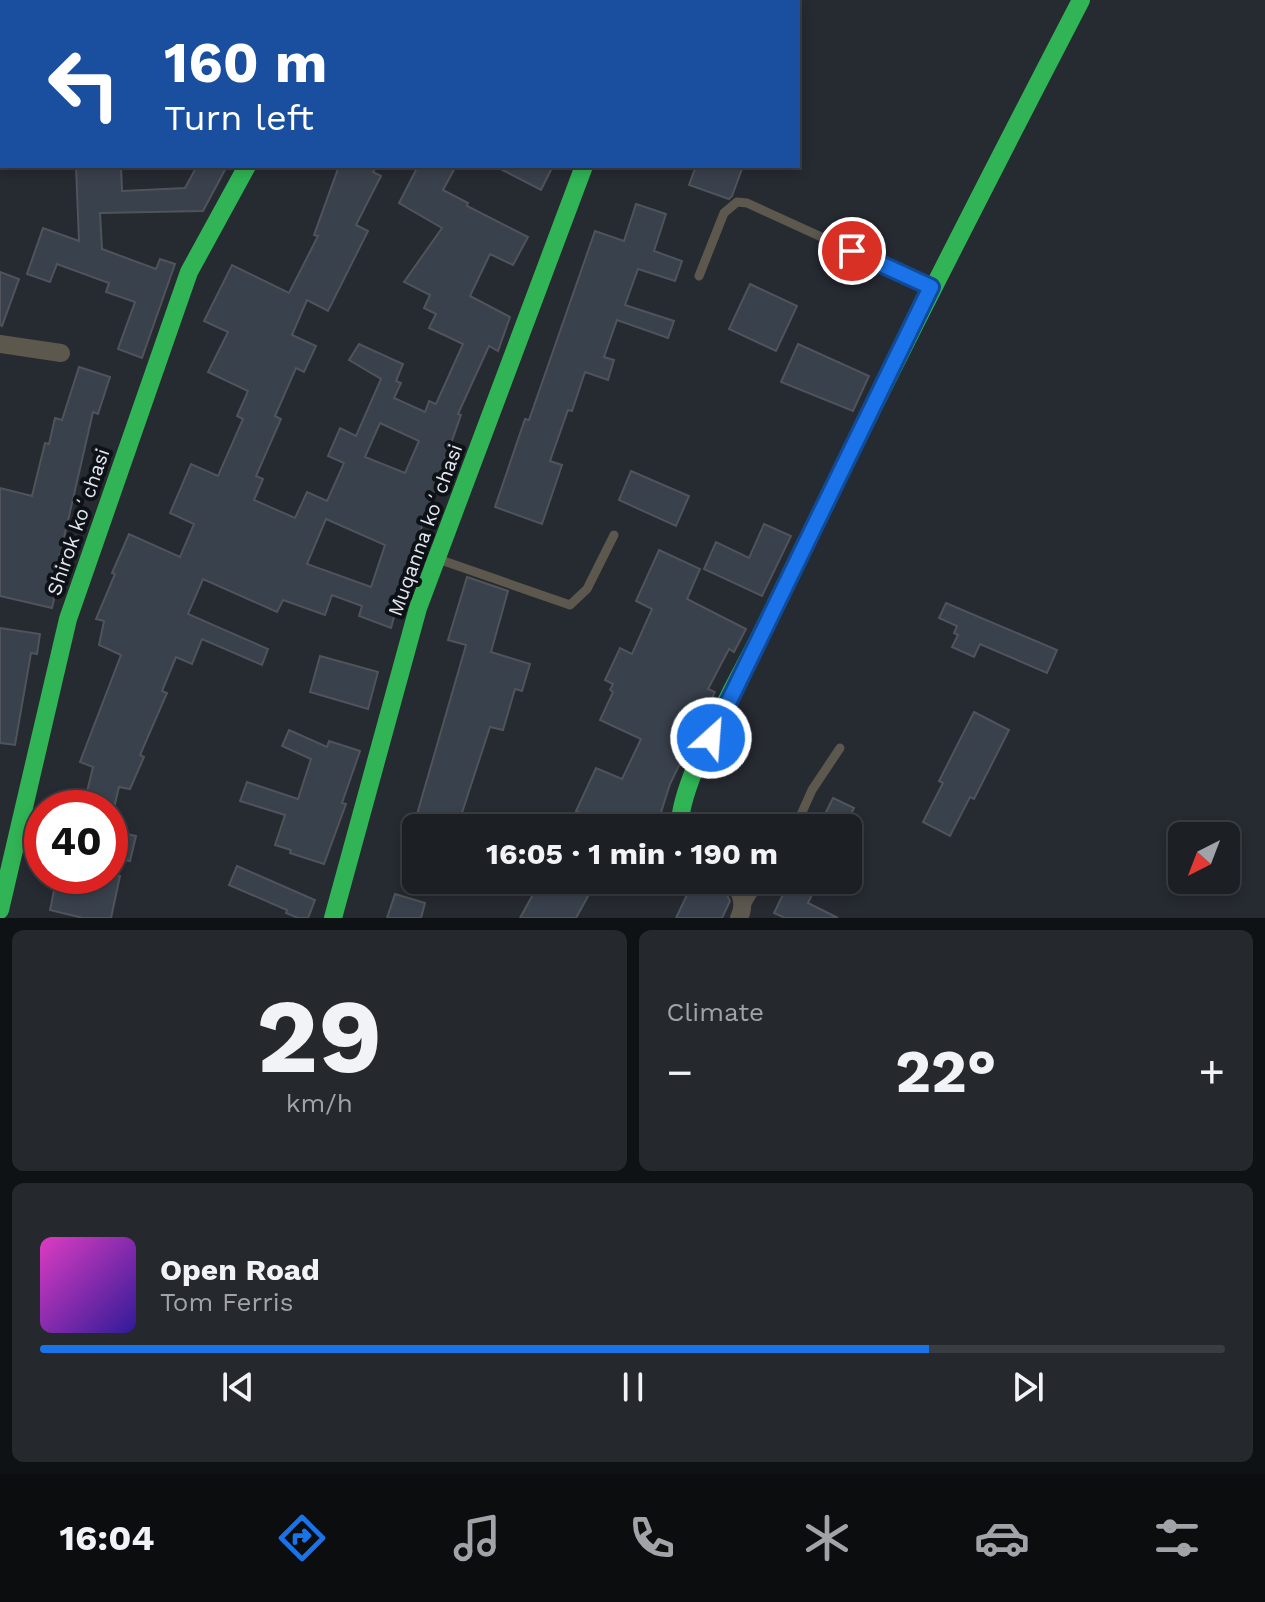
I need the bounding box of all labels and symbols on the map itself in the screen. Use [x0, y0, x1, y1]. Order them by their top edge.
pin [818, 217, 886, 285]
street label: Muqanna koʻchasi [383, 441, 467, 619]
street label: Shirok koʻchasi [42, 445, 114, 599]
position arrow [669, 696, 753, 780]
speed limit sign: 40 [24, 790, 128, 894]
north arrow [1168, 822, 1240, 894]

